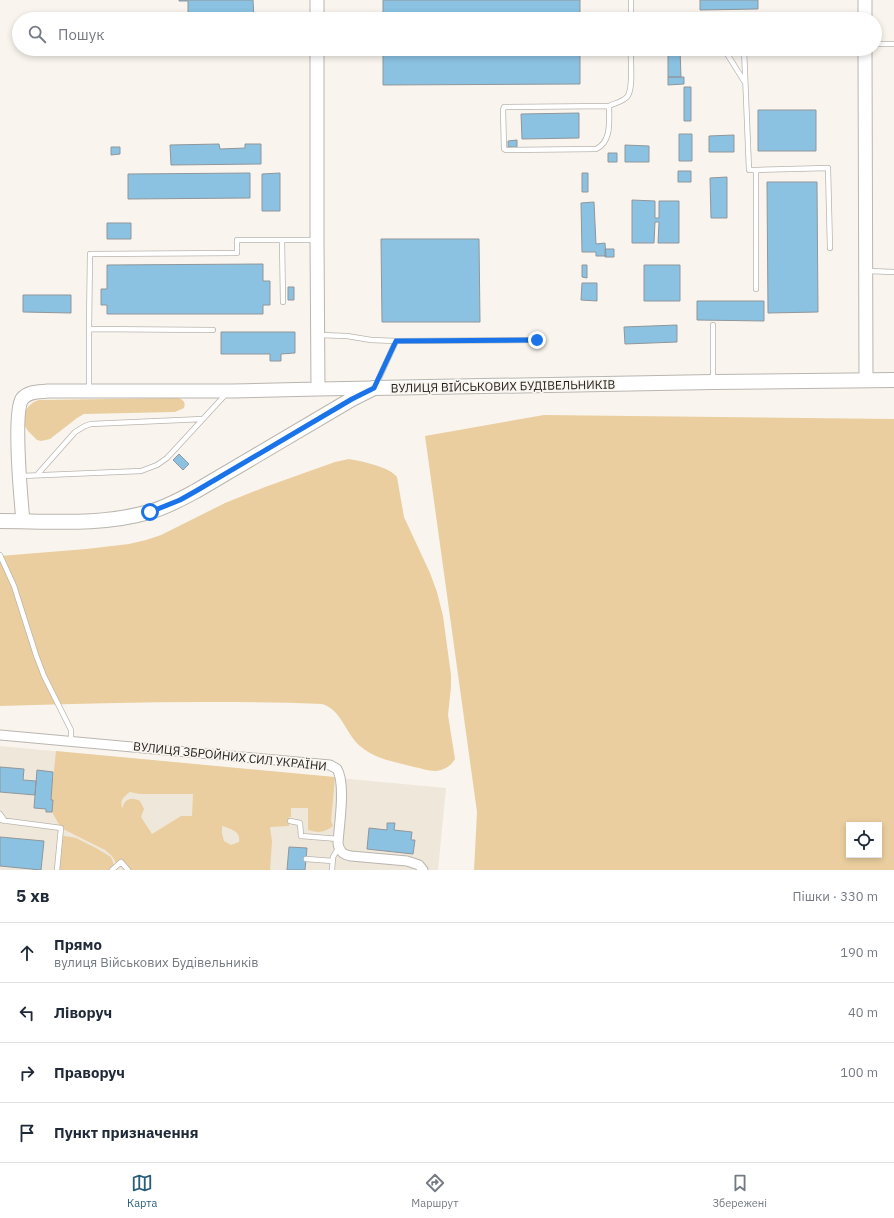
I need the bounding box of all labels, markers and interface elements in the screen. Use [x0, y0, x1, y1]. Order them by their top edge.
search box [12, 12, 882, 56]
icon: search [26, 23, 48, 45]
text: Пошук [58, 25, 105, 44]
route end [528, 331, 546, 349]
street label: ВУЛИЦЯ ВІЙСЬКОВИХ БУДІВЕЛЬНИКІВ [391, 377, 616, 395]
route start [141, 503, 159, 521]
street label: ВУЛИЦЯ ЗБРОЙНИХ СИЛ УКРАЇНИ [132, 738, 328, 774]
map controls [846, 822, 882, 858]
button: locate [846, 822, 882, 858]
text: 5 хв [16, 885, 50, 907]
text: Пішки · 330 m [792, 888, 878, 905]
text: Прямо [54, 935, 102, 954]
icon: ahead [16, 942, 38, 964]
text: 190 m [840, 944, 878, 961]
text: вулиця Військових Будівельників [54, 954, 259, 971]
icon: left [16, 1002, 38, 1024]
text: Ліворуч [54, 1003, 112, 1022]
text: 40 m [848, 1004, 878, 1021]
icon: right [16, 1062, 38, 1084]
text: Праворуч [54, 1063, 125, 1082]
text: 100 m [840, 1064, 878, 1081]
icon: arrive [16, 1122, 38, 1144]
text: Пункт призначення [54, 1123, 199, 1142]
tab: Карта [127, 1172, 157, 1210]
tab: Маршрут [411, 1172, 458, 1210]
tab: Збережені [712, 1172, 767, 1210]

